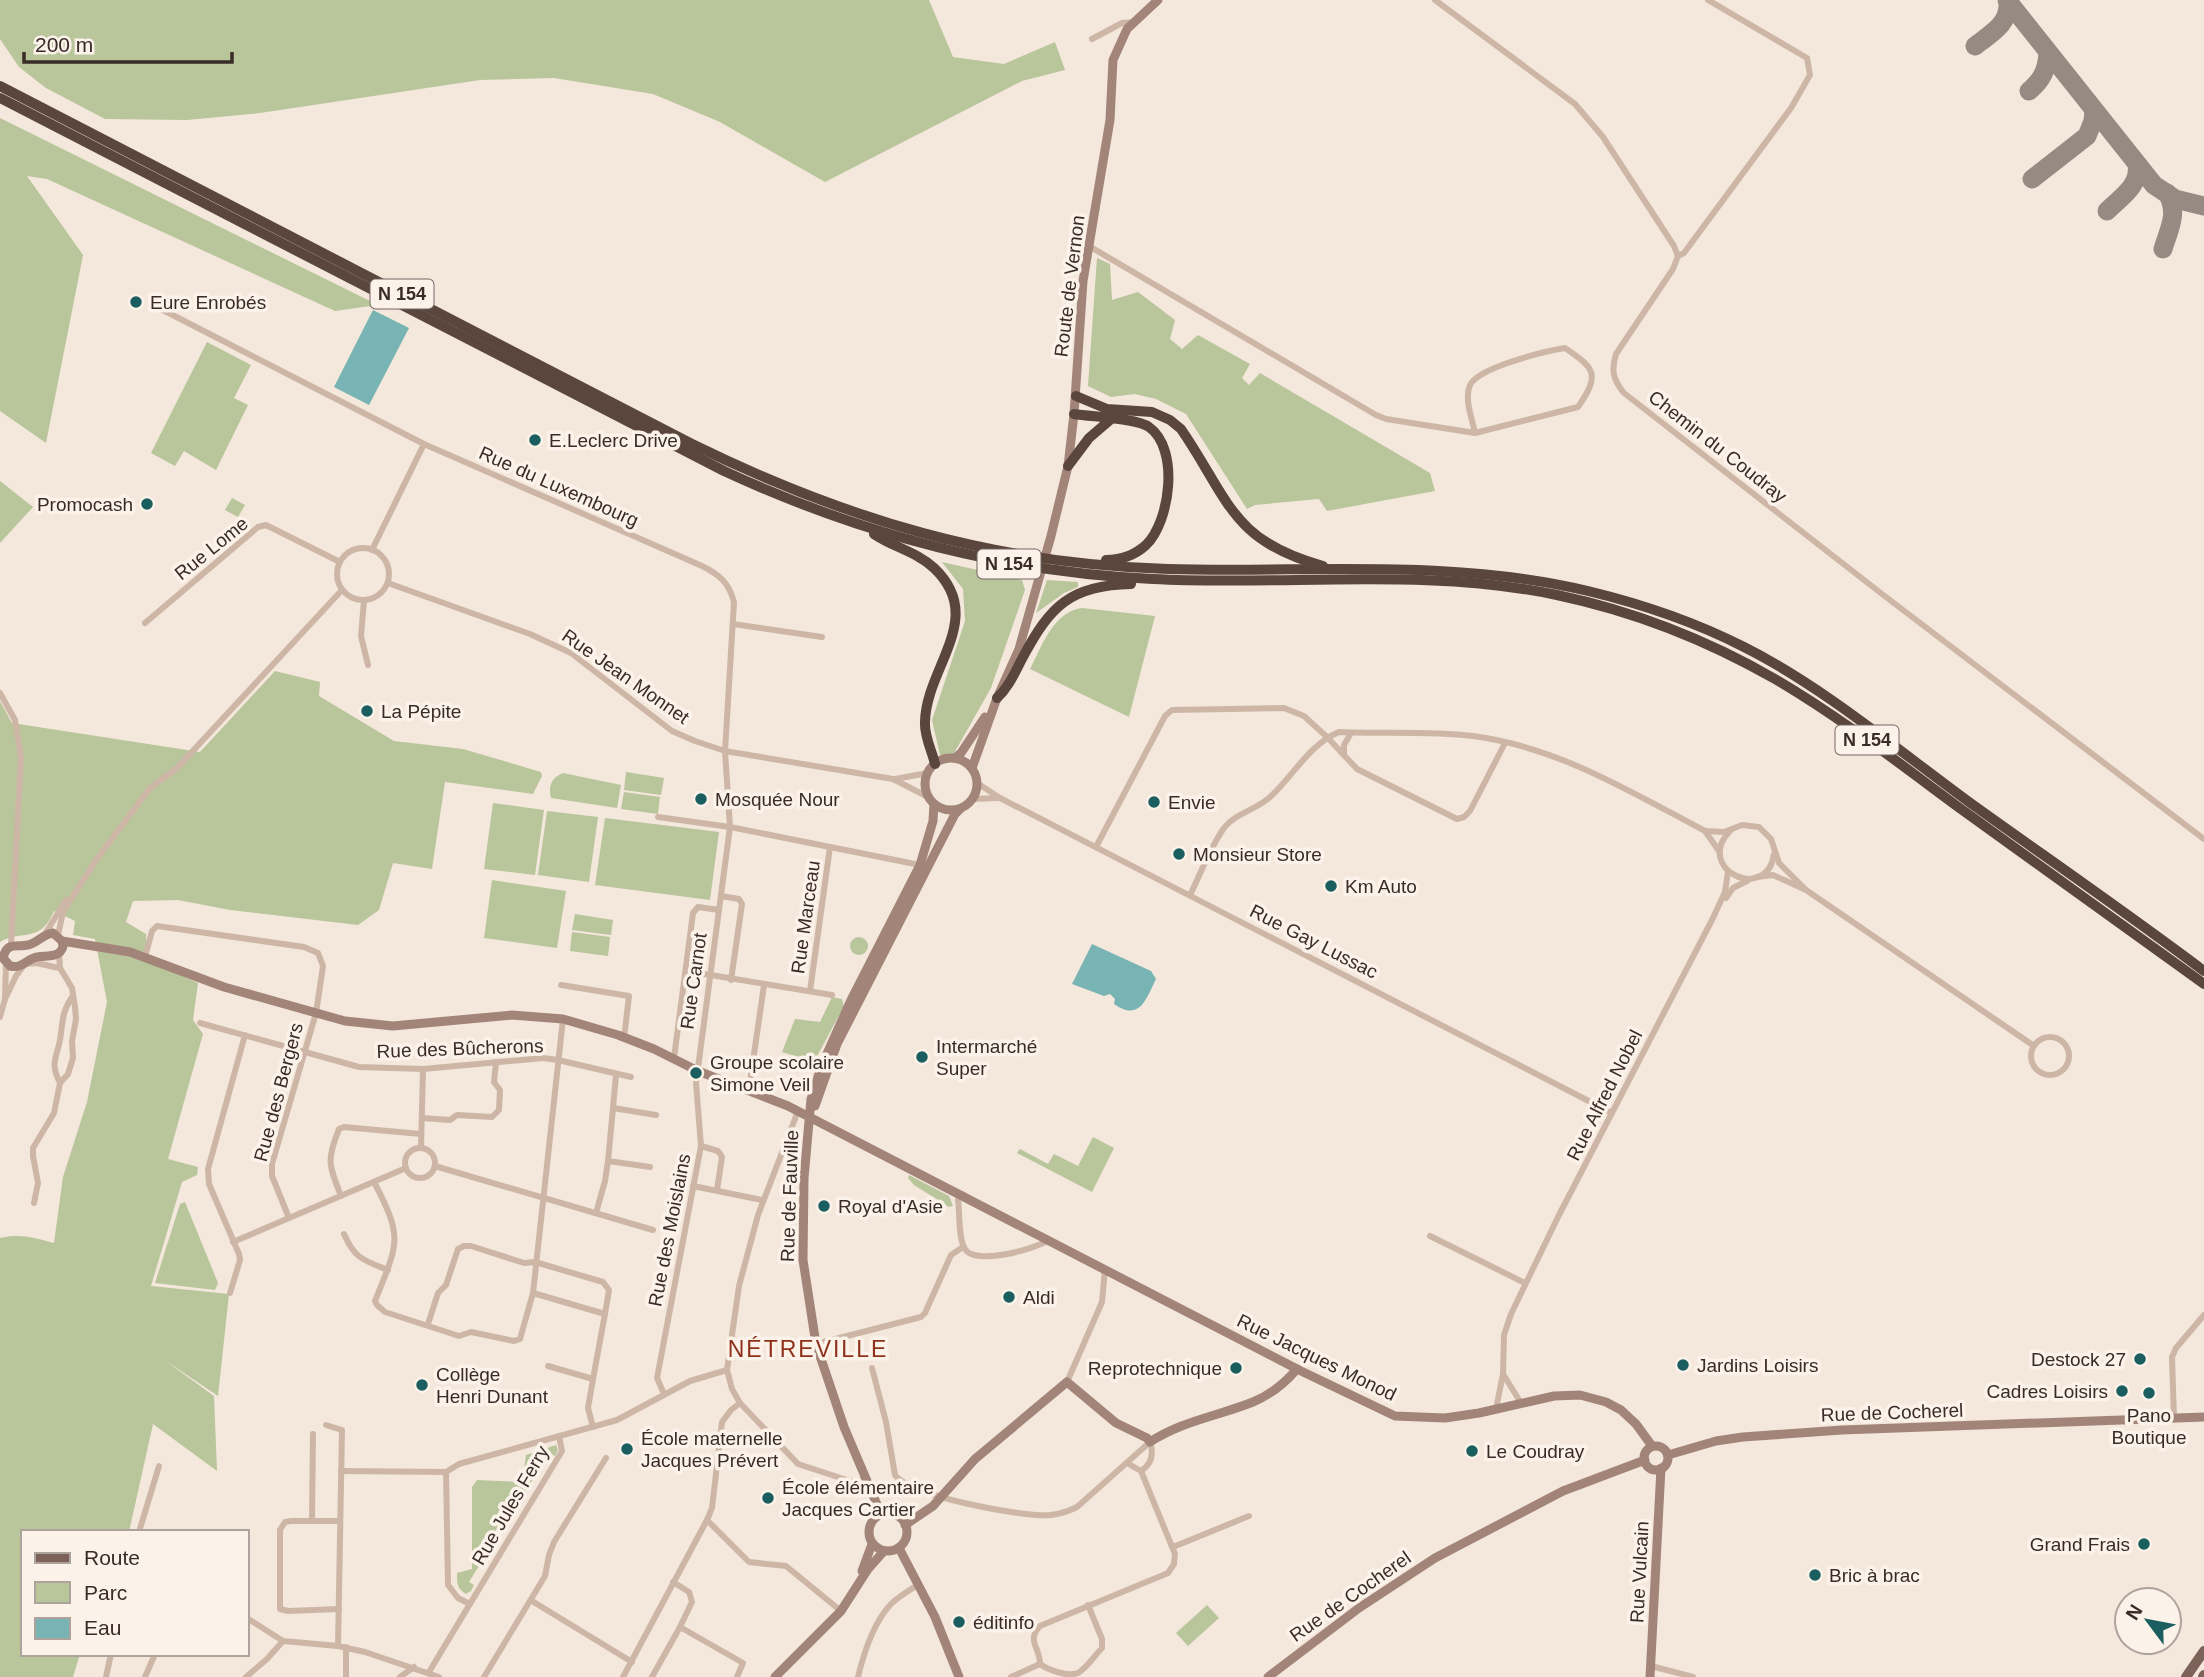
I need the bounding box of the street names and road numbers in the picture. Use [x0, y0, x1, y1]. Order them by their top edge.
street label: Route de Vernon [1050, 214, 1089, 358]
road number: N 154 [370, 280, 434, 308]
street label: Chemin du Coudray [1645, 386, 1791, 507]
street label: Rue du Luxembourg [476, 442, 642, 531]
street label: Rue Lome [171, 513, 252, 584]
road number: N 154 [978, 550, 1040, 578]
street label: Rue Jean Monnet [558, 625, 694, 728]
road number: N 154 [1836, 726, 1898, 754]
street label: Rue Marceau [787, 859, 824, 975]
street label: Rue Gay Lussac [1246, 900, 1381, 983]
street label: Rue Carnot [676, 931, 711, 1031]
street label: Rue des Bergers [250, 1021, 307, 1164]
street label: Rue Alfred Nobel [1562, 1026, 1646, 1164]
street label: Rue des Bûcherons [376, 1035, 544, 1062]
street label: Rue de Fauville [777, 1130, 802, 1262]
street label: Rue des Moislains [644, 1152, 695, 1308]
street label: Rue Jacques Monod [1234, 1310, 1400, 1405]
street label: Rue de Cocherel [1820, 1400, 1964, 1425]
street label: Rue Jules Ferry [468, 1442, 553, 1569]
street label: Rue Vulcain [1626, 1521, 1653, 1623]
street label: Rue de Cocherel [1286, 1547, 1415, 1646]

